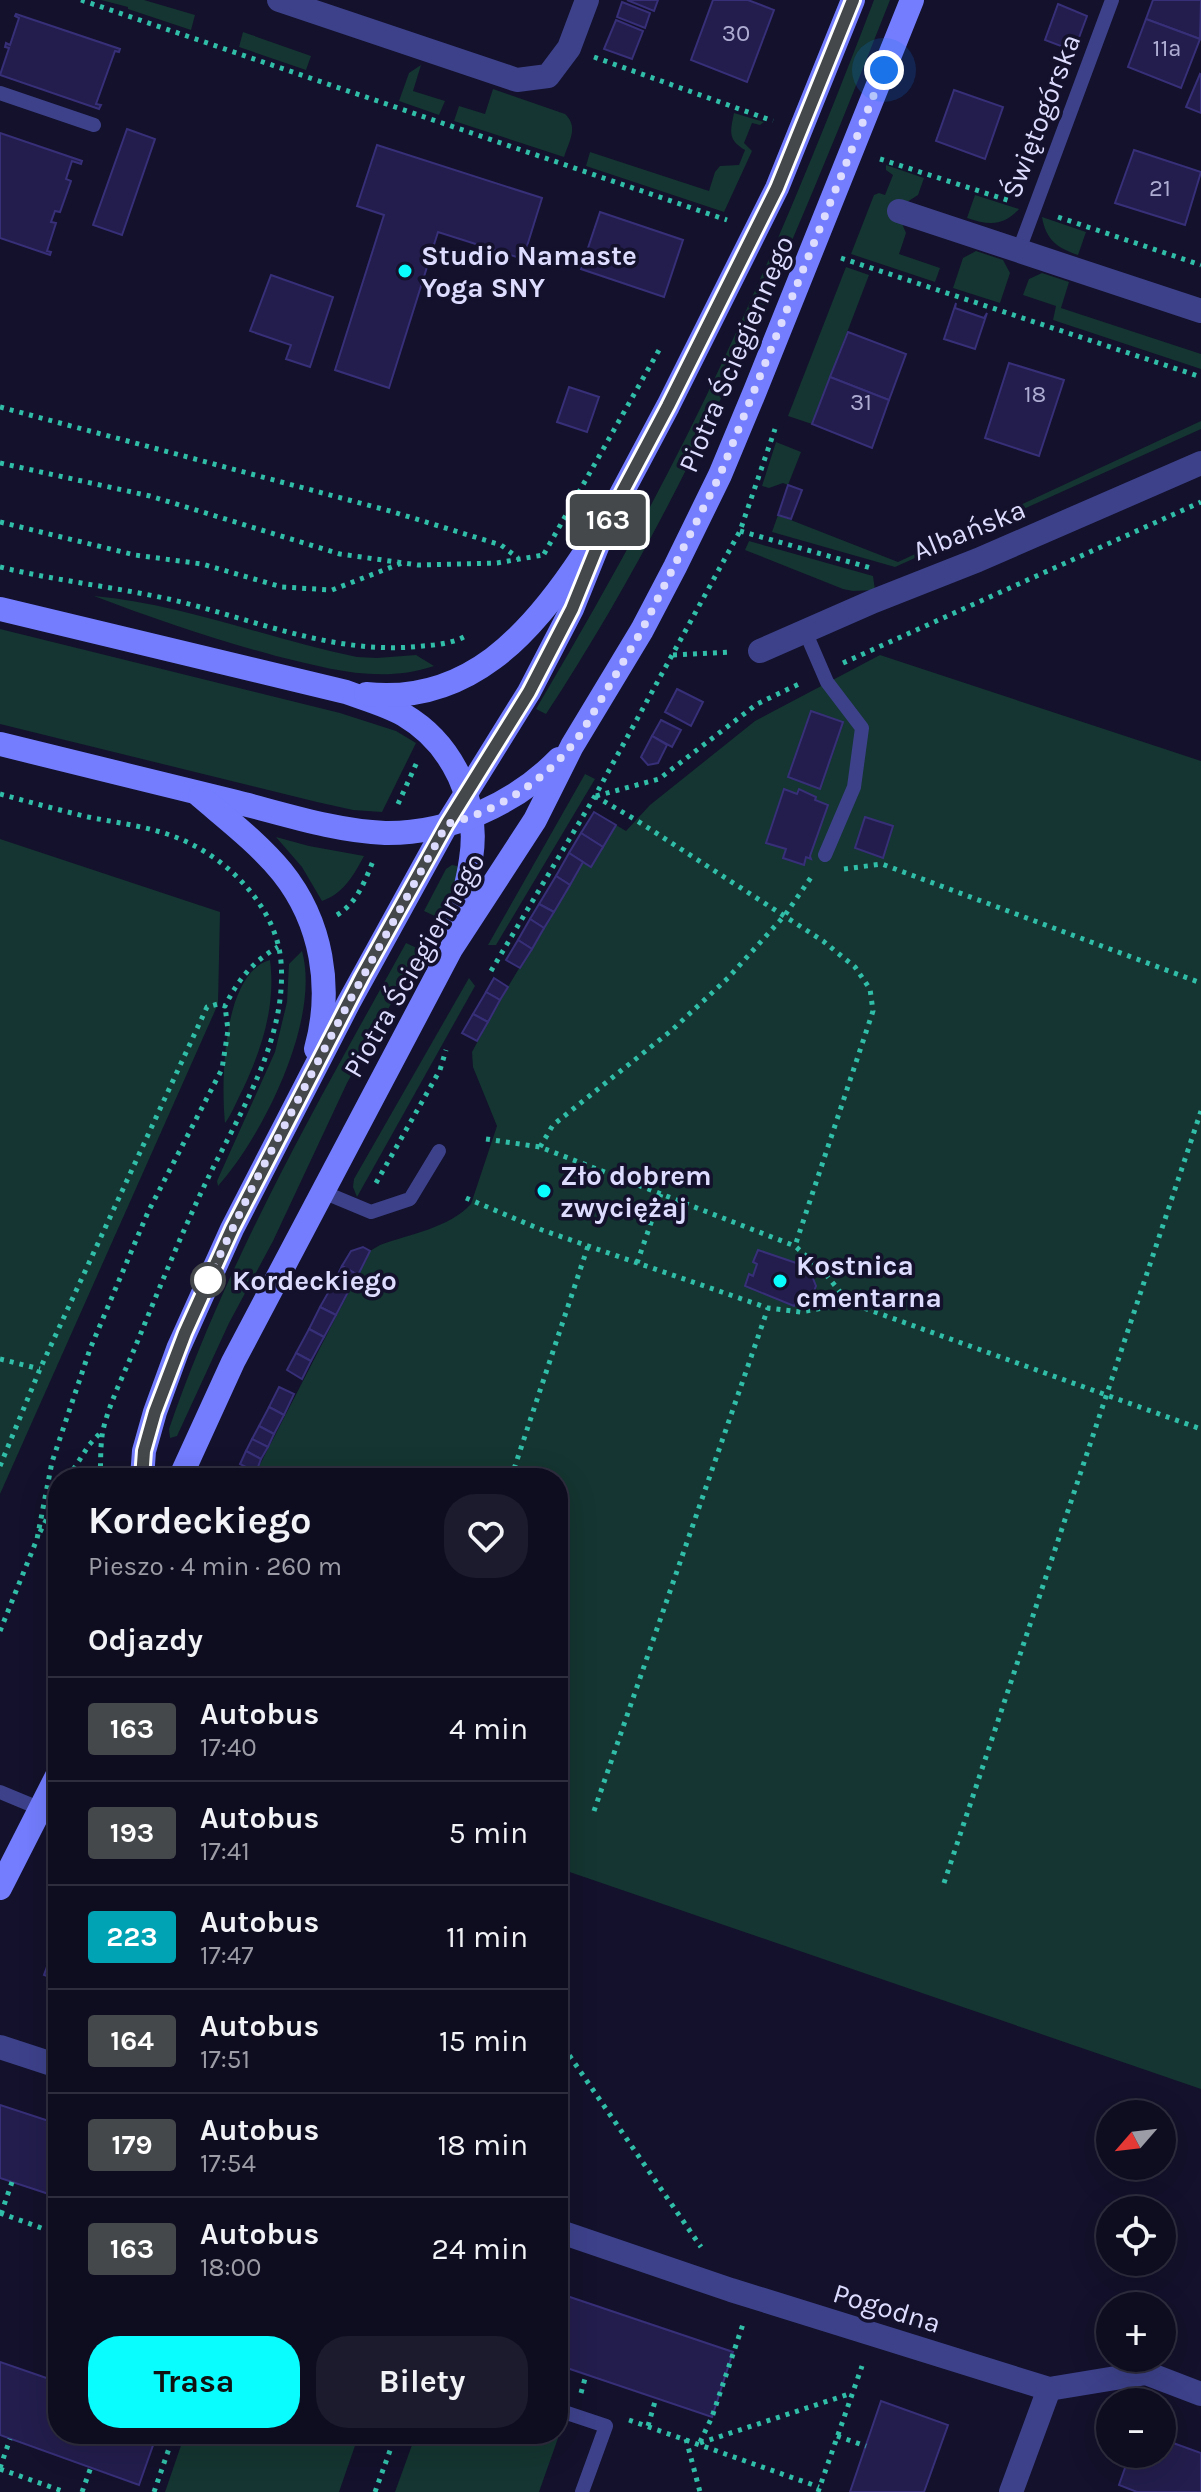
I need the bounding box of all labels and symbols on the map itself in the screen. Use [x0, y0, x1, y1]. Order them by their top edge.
house number: 30 [722, 19, 750, 47]
street label: Świętogórska [995, 29, 1087, 203]
house number: 11a [1152, 34, 1182, 62]
your location [864, 50, 904, 90]
house number: 21 [1149, 174, 1171, 202]
street label: Piotra Ściegiennego [671, 231, 801, 477]
place label: Studio Namaste Yoga SNY [421, 239, 637, 304]
marker: Studio Namaste Yoga SNY [396, 262, 414, 280]
house number: 18 [1024, 380, 1046, 408]
house number: 31 [850, 388, 872, 416]
street label: Albańska [908, 492, 1030, 568]
line badge: 163 [562, 494, 654, 546]
street label: Piotra Ściegiennego [336, 847, 492, 1083]
place label: Zło dobrem zwyciężaj [560, 1159, 712, 1224]
marker: Zło dobrem zwyciężaj [535, 1182, 553, 1200]
place label: Kostnica cmentarna [796, 1249, 942, 1314]
marker: Kordeckiego [191, 1263, 225, 1297]
place label: Kordeckiego [232, 1264, 397, 1297]
marker: Kostnica cmentarna [771, 1272, 789, 1290]
north arrow [1096, 2100, 1176, 2180]
street label: Pogodna [829, 2276, 945, 2340]

